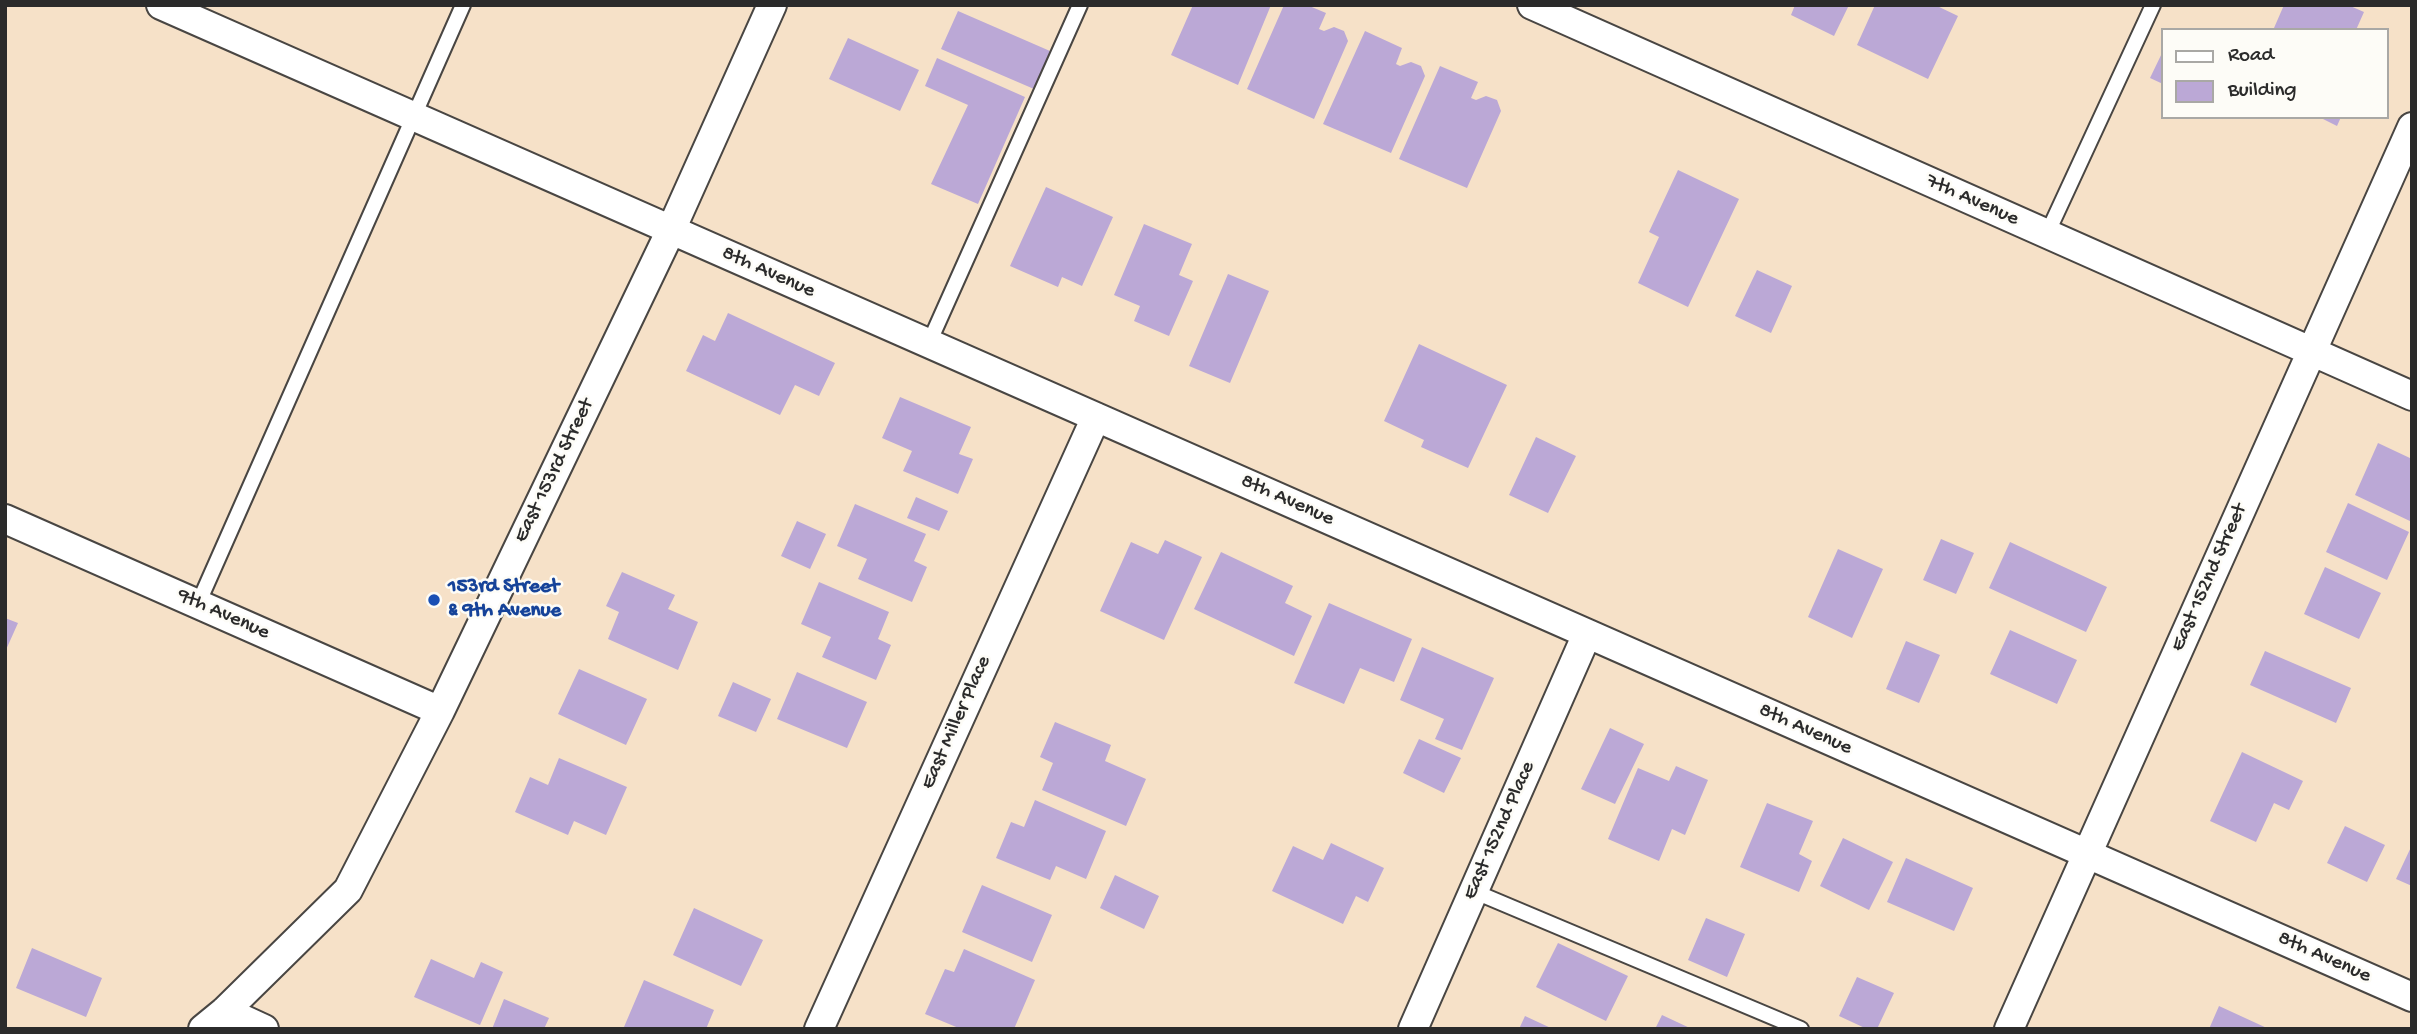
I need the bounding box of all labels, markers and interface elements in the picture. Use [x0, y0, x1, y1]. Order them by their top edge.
legend [2162, 28, 2389, 119]
text: Road [2228, 44, 2274, 69]
text: Building [2228, 79, 2297, 104]
street label: 7th Avenue [1922, 169, 2022, 233]
street label: 8th Avenue [717, 241, 819, 305]
street label: East 153rd Street [509, 395, 601, 547]
street label: 8th Avenue [1236, 469, 1338, 533]
street label: East 152nd Street [2166, 500, 2254, 656]
place label: 153rd Street & 9th Avenue [448, 575, 561, 625]
street label: 9th Avenue [173, 583, 273, 647]
marker: 153rd Street & 9th Avenue [426, 592, 442, 608]
street label: East Miller Place [916, 652, 998, 794]
street label: 8th Avenue [1754, 698, 1856, 762]
street label: East 152nd Place [1458, 758, 1542, 904]
street label: 8th Avenue [2273, 926, 2375, 990]

